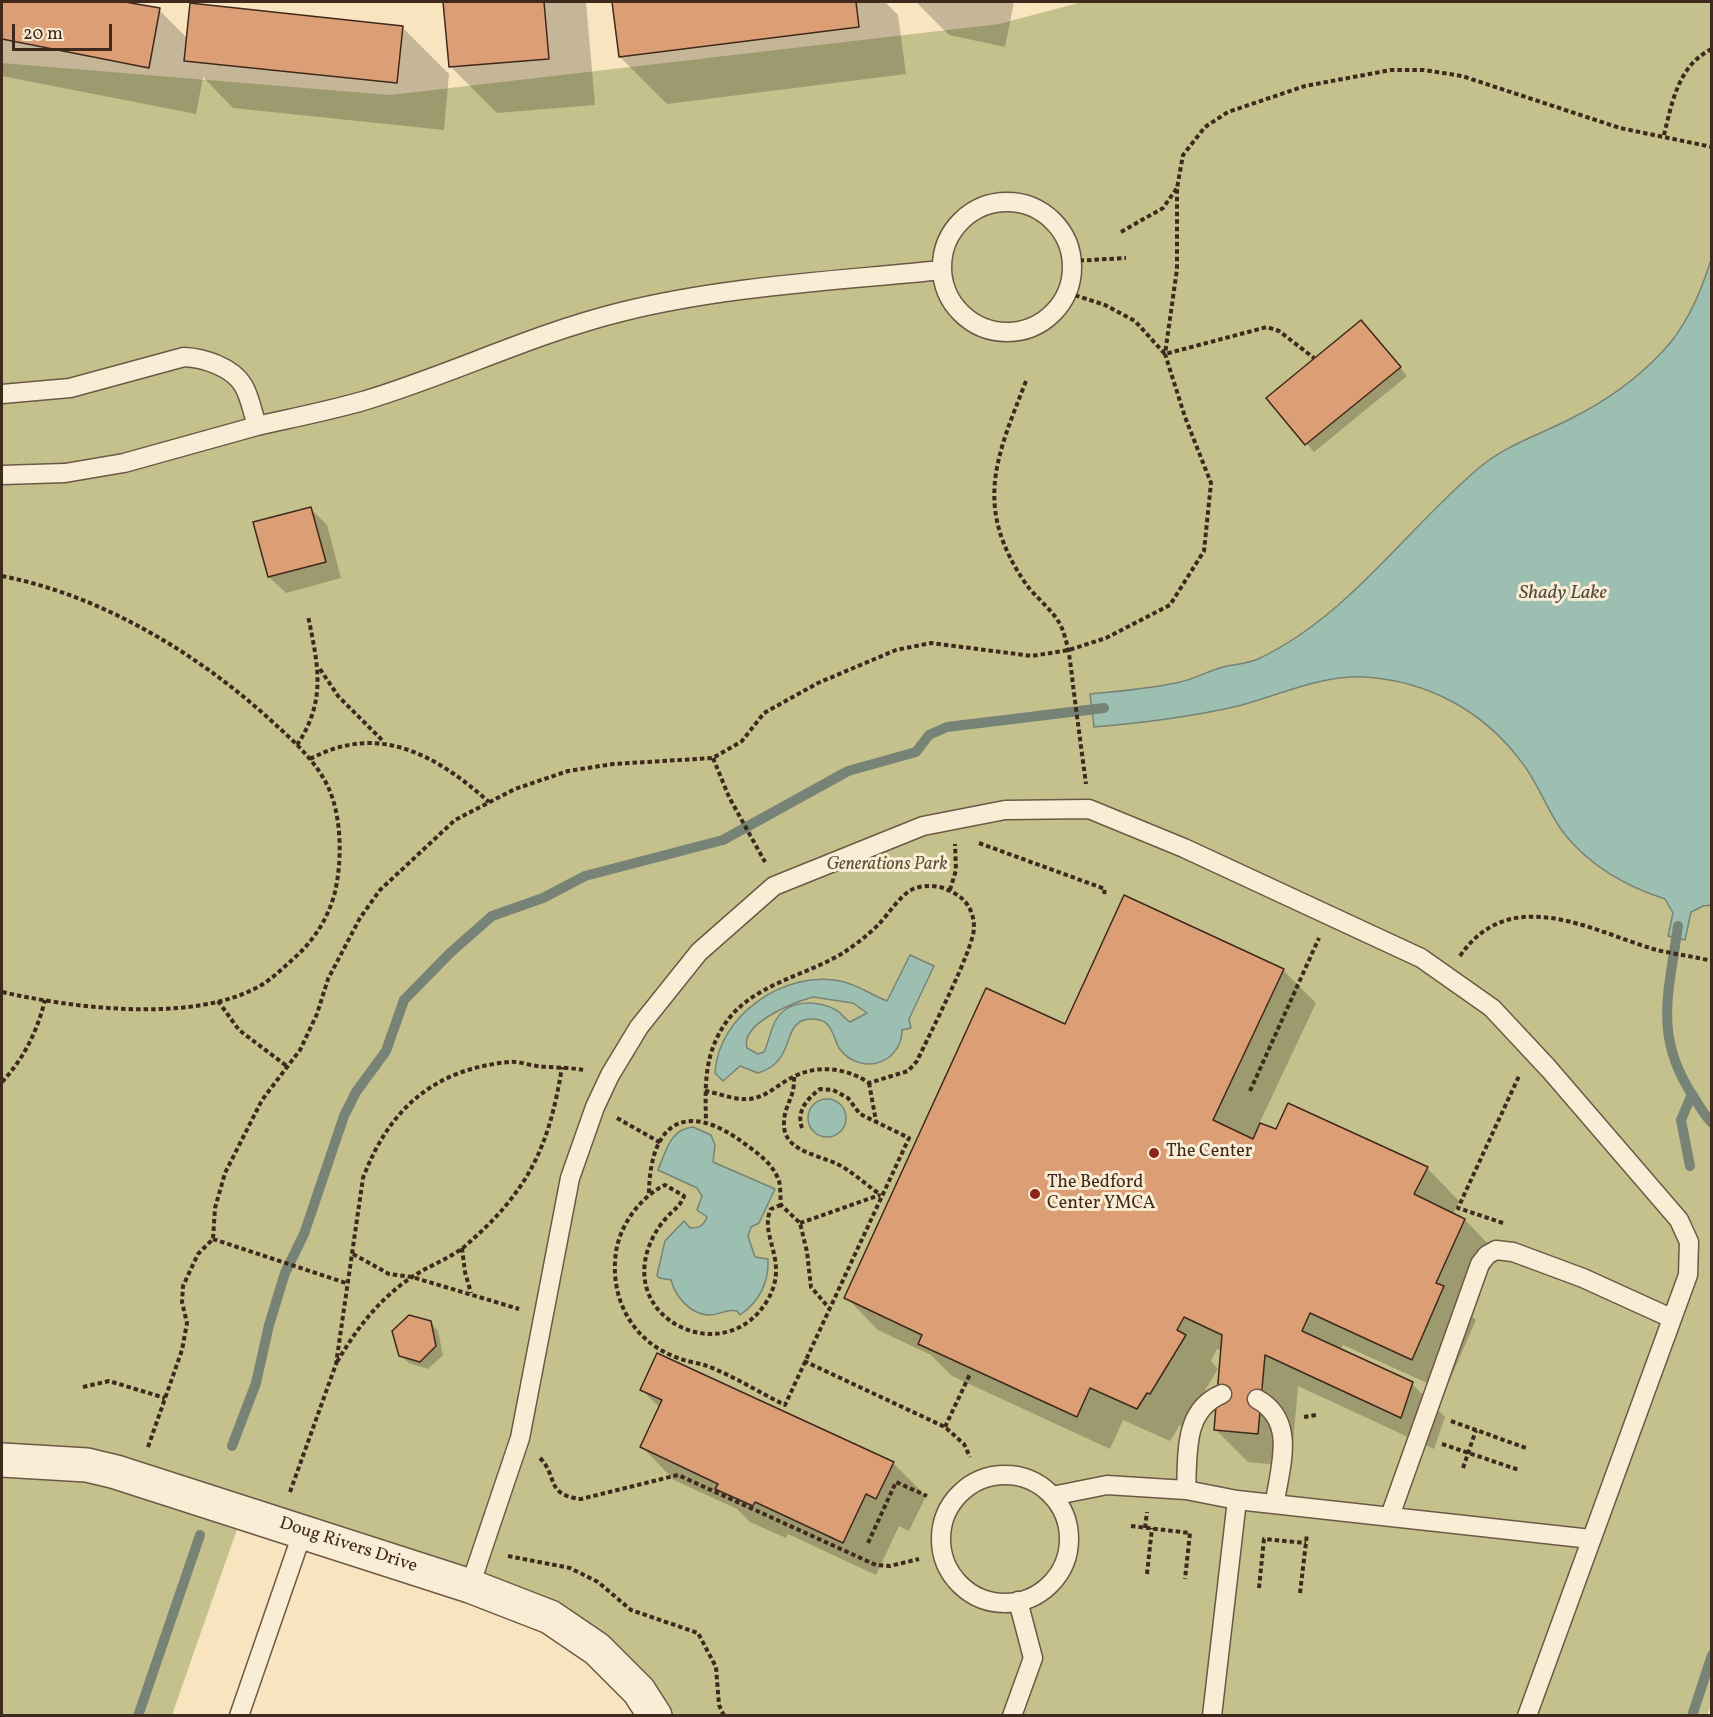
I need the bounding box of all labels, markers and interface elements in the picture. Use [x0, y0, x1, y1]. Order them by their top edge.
scale bar [15, 12, 116, 50]
text: 20 m [23, 22, 63, 47]
water label: Shady Lake [1519, 582, 1607, 606]
park label: Generations Park [826, 855, 948, 877]
place label: The Center [1166, 1142, 1252, 1164]
marker: The Center [1147, 1146, 1161, 1160]
place label: The Bedford Center YMCA [1047, 1173, 1155, 1216]
marker: The Bedford Center YMCA [1028, 1187, 1042, 1201]
street label: Doug Rivers Drive [276, 1513, 420, 1579]

